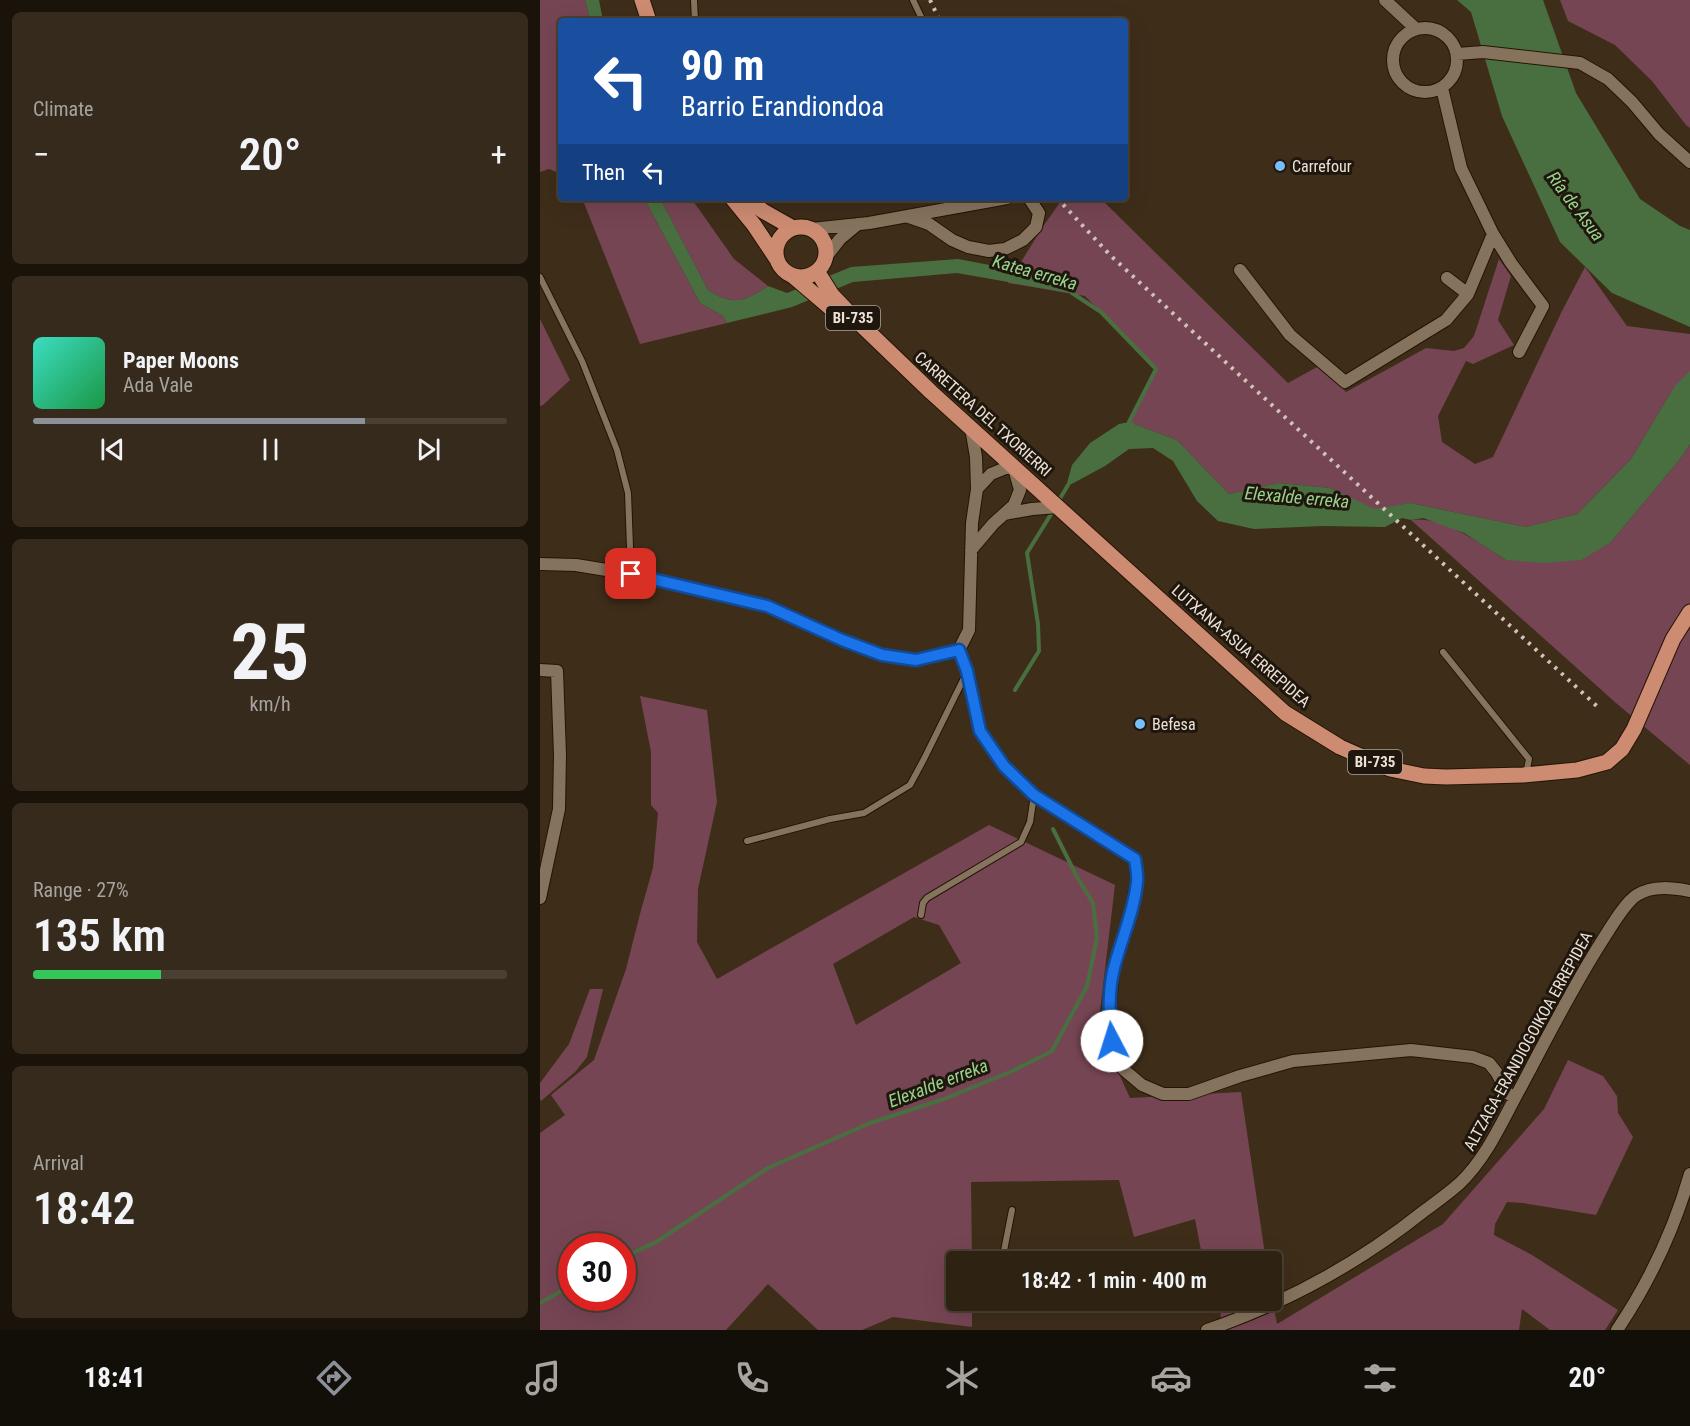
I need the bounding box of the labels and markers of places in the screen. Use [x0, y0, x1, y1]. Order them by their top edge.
place label: Carrefour [1292, 157, 1352, 176]
marker: Carrefour [1273, 159, 1287, 173]
pin [605, 548, 656, 599]
place label: Befesa [1152, 715, 1196, 734]
marker: Befesa [1133, 717, 1147, 731]

